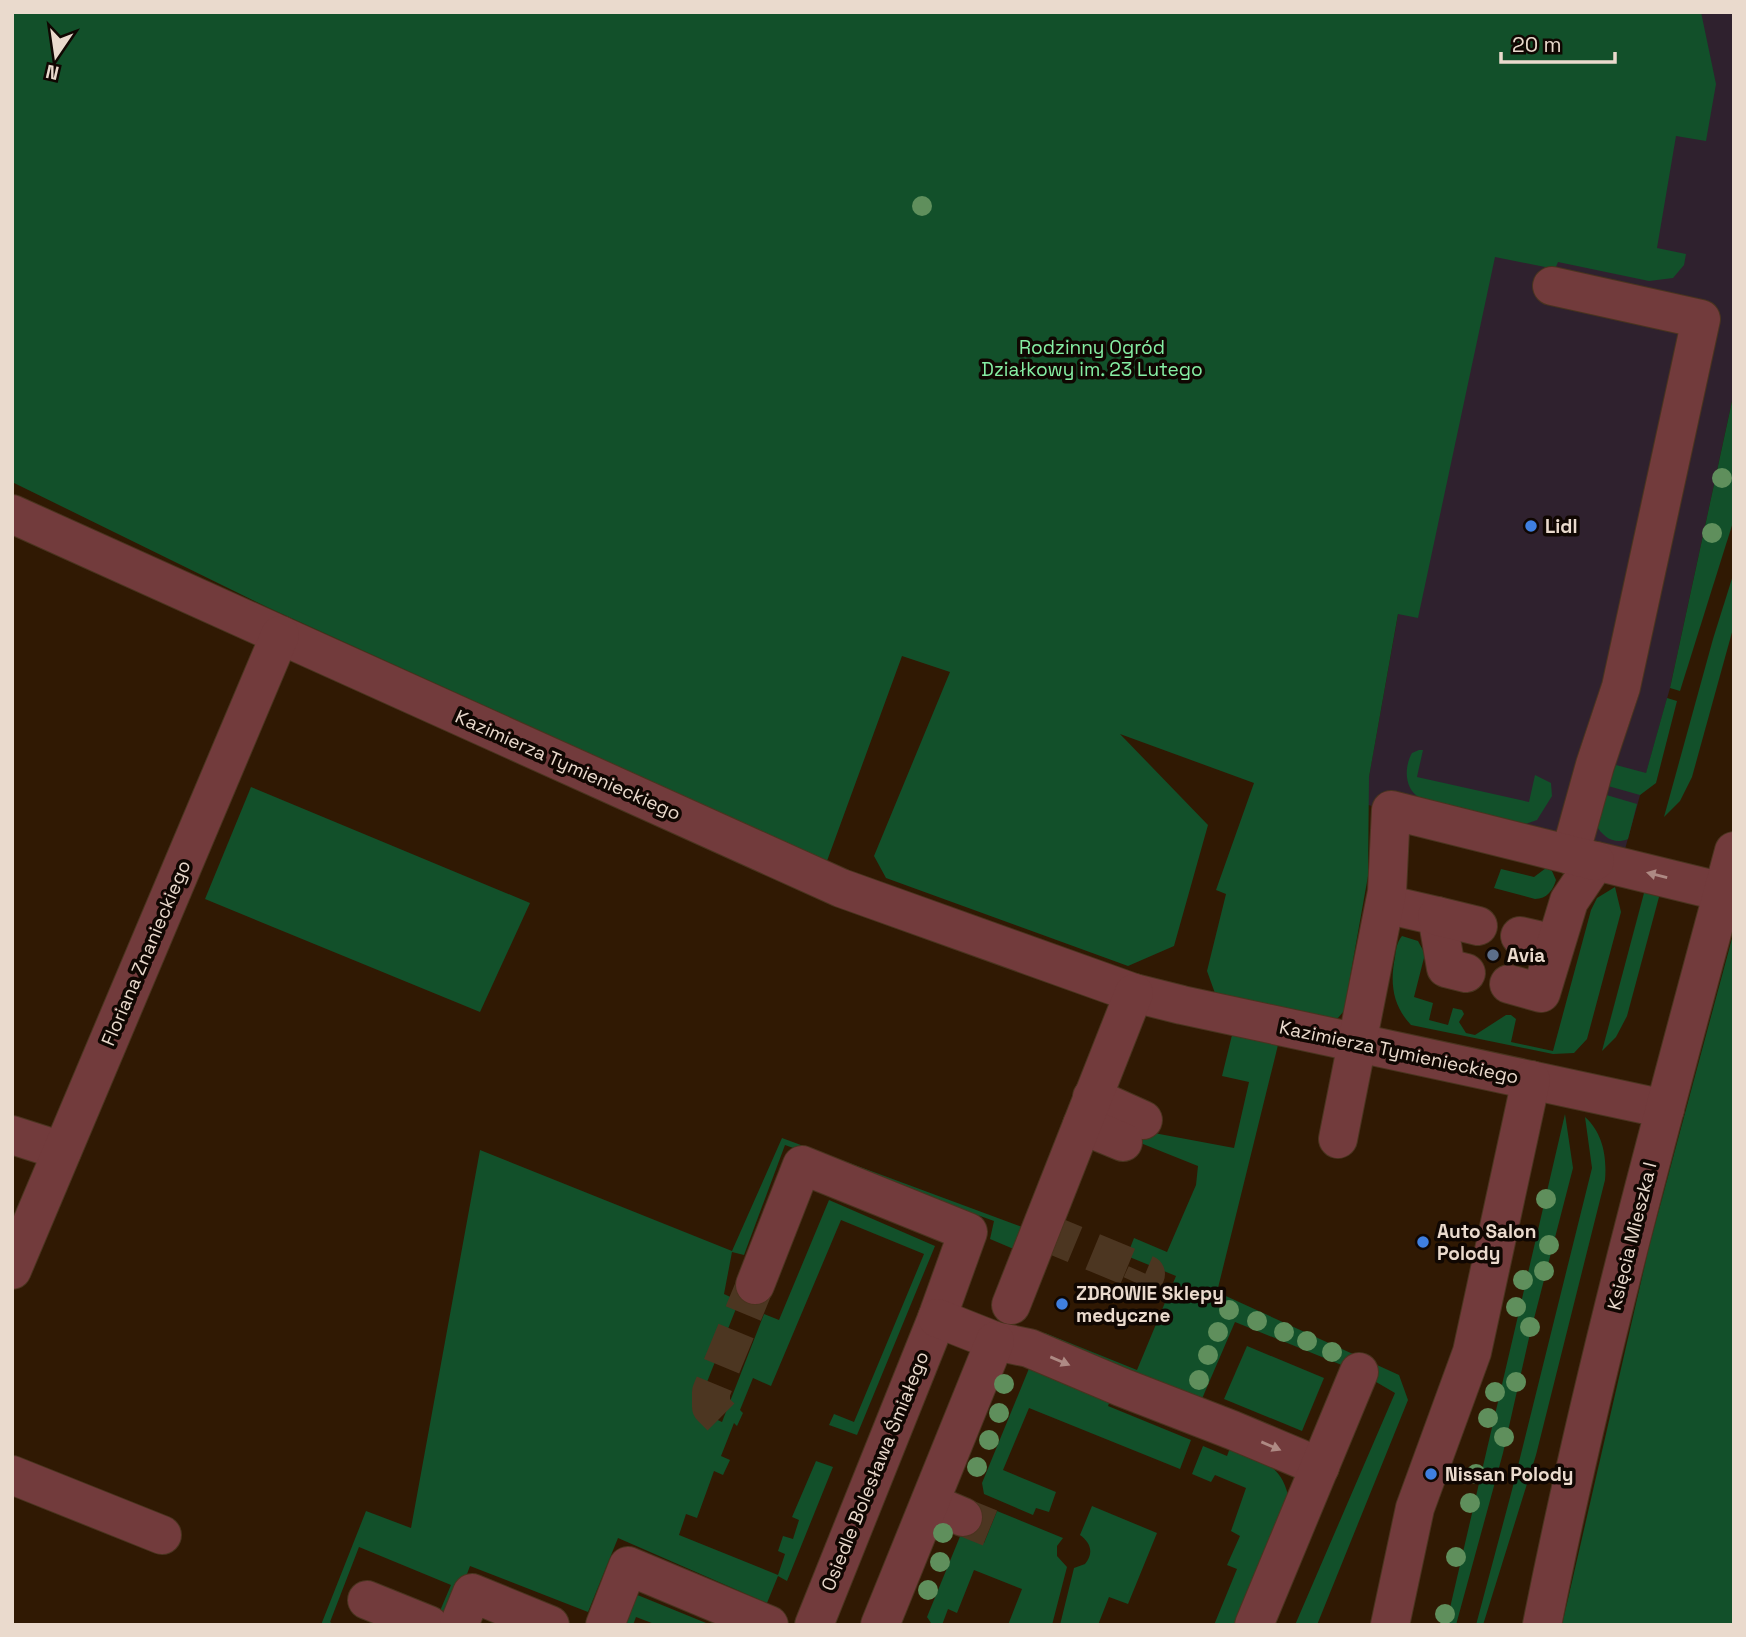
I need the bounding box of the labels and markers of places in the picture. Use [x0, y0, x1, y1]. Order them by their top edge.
place label: Lidl [1545, 514, 1578, 539]
marker: Lidl [1523, 518, 1539, 534]
place label: Avia [1507, 943, 1545, 968]
marker: Avia [1485, 947, 1501, 963]
place label: Auto Salon Polody [1437, 1219, 1536, 1266]
marker: Auto Salon Polody [1415, 1234, 1431, 1250]
place label: ZDROWIE Sklepy medyczne [1076, 1281, 1224, 1328]
marker: ZDROWIE Sklepy medyczne [1054, 1296, 1070, 1312]
place label: Nissan Polody [1445, 1462, 1574, 1487]
marker: Nissan Polody [1423, 1466, 1439, 1482]

